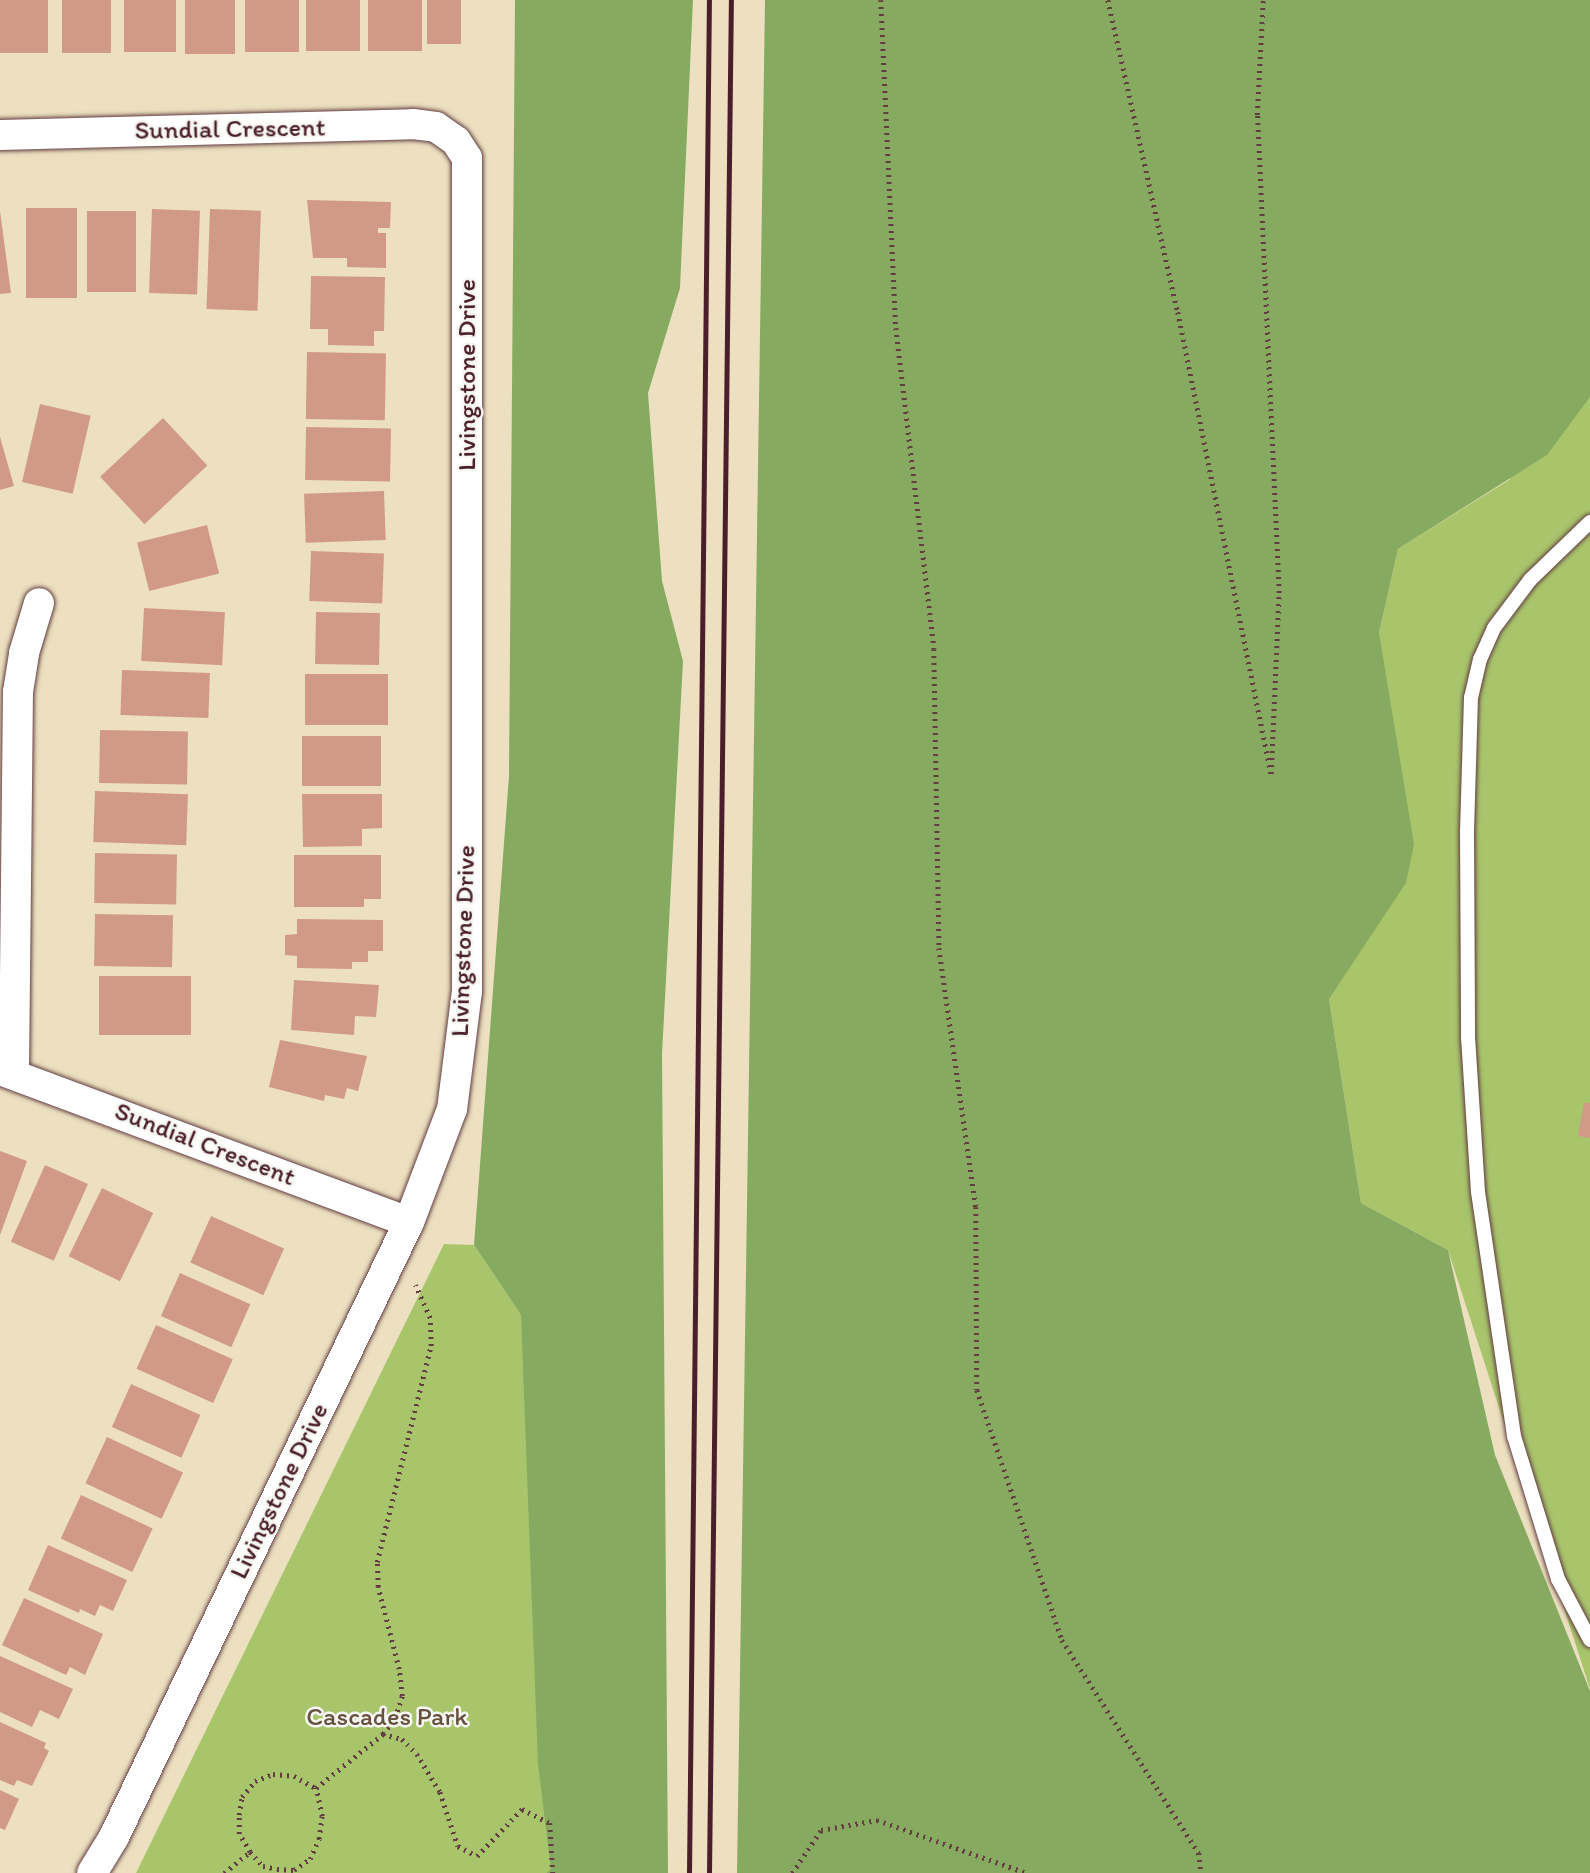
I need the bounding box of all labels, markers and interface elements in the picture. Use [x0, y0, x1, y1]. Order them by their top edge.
street label: Sundial Crescent [134, 112, 326, 146]
street label: Livingstone Drive [451, 279, 483, 471]
street label: Livingstone Drive [444, 845, 482, 1037]
street label: Sundial Crescent [110, 1095, 300, 1193]
street label: Livingstone Drive [223, 1398, 335, 1584]
park label: Cascades Park [306, 1701, 468, 1733]

